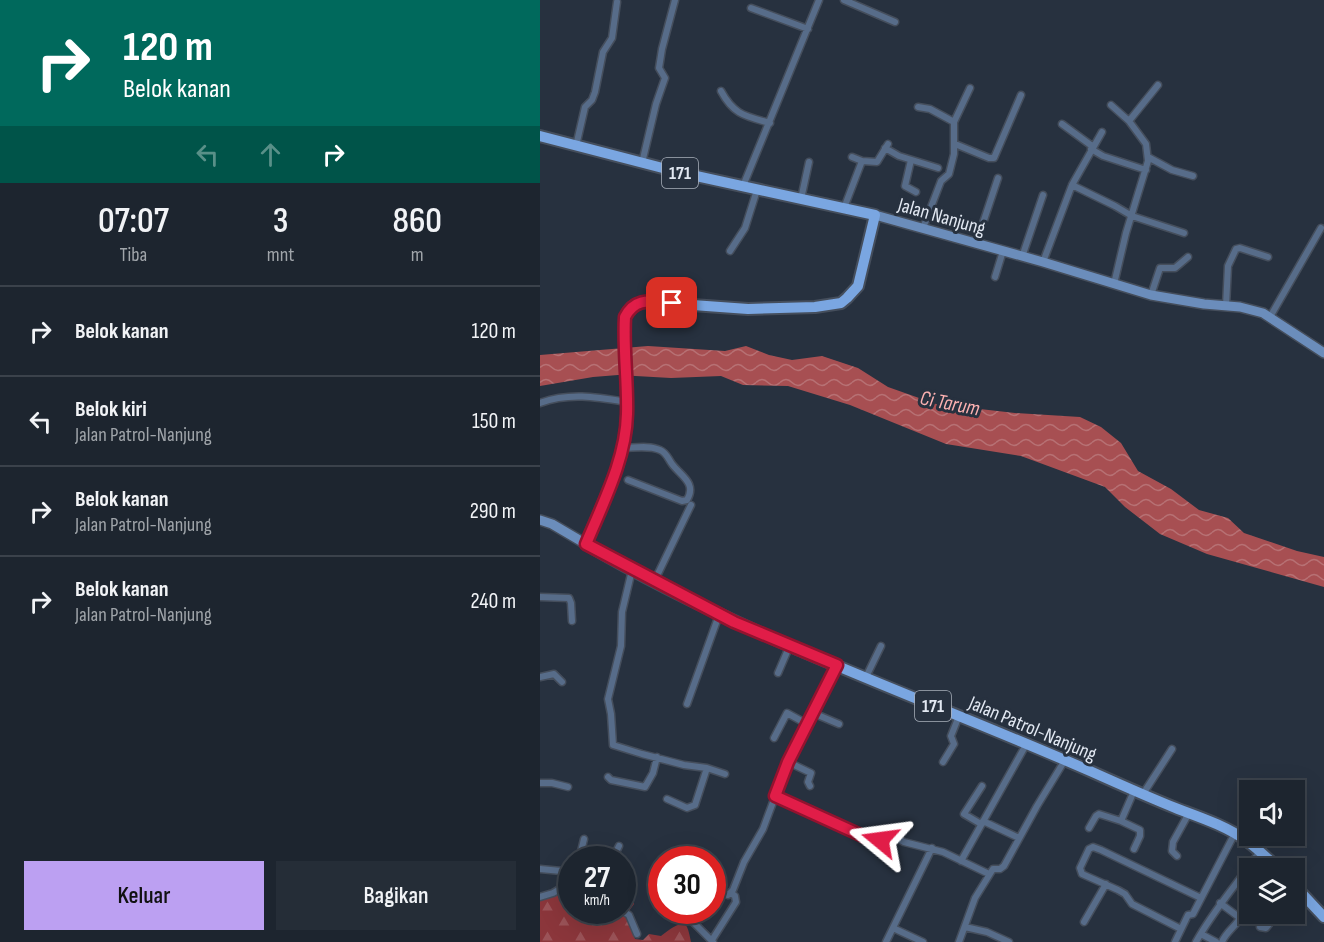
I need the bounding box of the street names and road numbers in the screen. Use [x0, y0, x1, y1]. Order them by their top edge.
road number: 171 [662, 158, 698, 188]
street label: Jalan Nanjung [894, 193, 988, 241]
road number: 171 [915, 691, 951, 721]
street label: Jalan Patrol-Nanjung [964, 691, 1100, 767]

